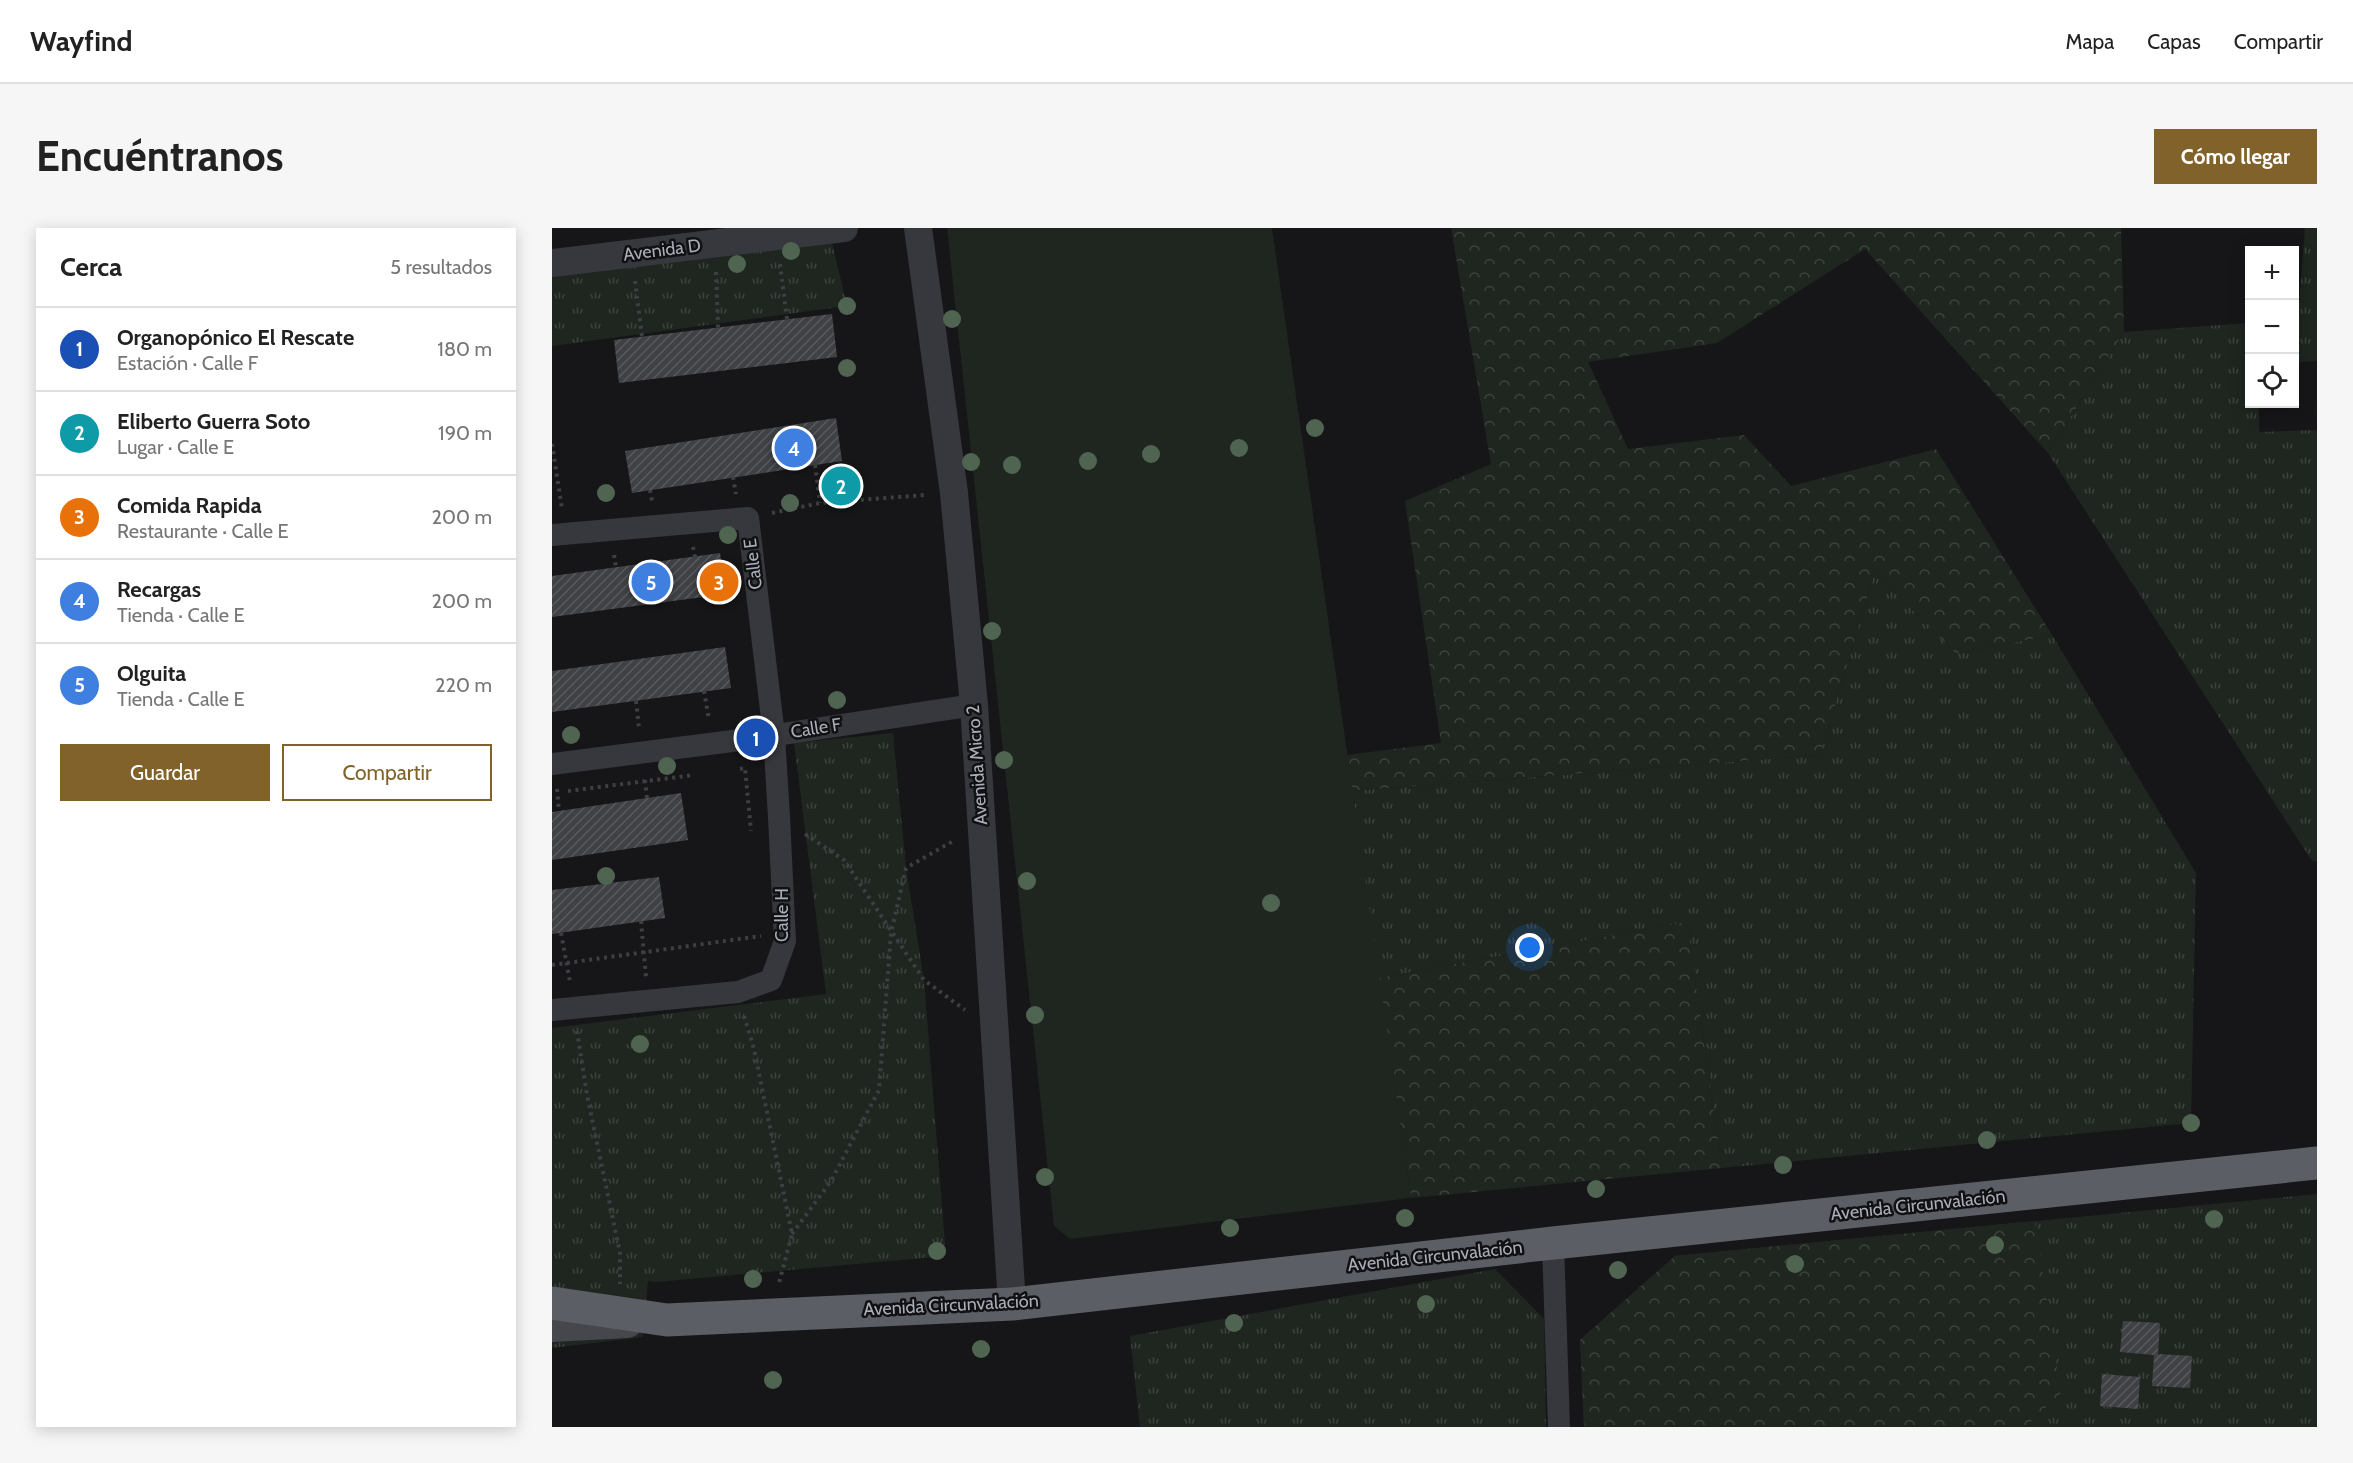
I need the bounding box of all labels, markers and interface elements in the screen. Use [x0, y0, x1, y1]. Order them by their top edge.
text: Wayfind [30, 24, 132, 58]
text: Mapa [2066, 29, 2114, 54]
text: Capas [2147, 29, 2201, 54]
text: Compartir [2234, 29, 2323, 54]
button: Cómo llegar [2154, 129, 2317, 184]
text: Encuéntranos [36, 130, 284, 182]
street label: Avenida D [622, 234, 702, 266]
map controls [2245, 246, 2299, 408]
button: + [2245, 246, 2299, 300]
text: Cerca [60, 251, 122, 283]
text: 5 resultados [390, 255, 492, 279]
button: − [2245, 300, 2299, 354]
text: Organopónico El Rescate [117, 324, 354, 351]
text: 1 [76, 337, 83, 361]
text: 180 m [437, 337, 492, 361]
text: Estación · Calle F [117, 351, 258, 375]
button: locate [2245, 354, 2299, 408]
text: Eliberto Guerra Soto [117, 408, 310, 435]
text: 2 [74, 421, 85, 445]
text: 190 m [438, 421, 492, 445]
pin: 4 [774, 426, 814, 470]
text: Lugar · Calle E [117, 435, 234, 459]
pin: 2 [822, 464, 860, 508]
text: Comida Rapida [117, 492, 262, 519]
text: 3 [74, 505, 85, 529]
text: 200 m [432, 505, 492, 529]
text: Restaurante · Calle E [117, 519, 289, 543]
street label: Calle E [739, 537, 767, 591]
pin: 5 [632, 560, 670, 604]
pin: 3 [700, 560, 738, 604]
text: Recargas [117, 576, 201, 603]
text: 4 [73, 589, 86, 613]
text: 200 m [432, 589, 492, 613]
text: Tienda · Calle E [117, 603, 245, 627]
text: Olguita [117, 660, 186, 687]
text: 5 [74, 673, 85, 697]
text: 220 m [435, 673, 492, 697]
text: Tienda · Calle E [117, 687, 245, 711]
street label: Avenida Micro 2 [962, 704, 992, 826]
street label: Calle F [789, 713, 843, 743]
pin: 1 [736, 716, 776, 760]
button: Guardar [60, 744, 270, 801]
button: Compartir [282, 744, 492, 801]
street label: Calle H [771, 888, 793, 942]
your location [1515, 933, 1544, 962]
street label: Avenida Circunvalación [1830, 1185, 2006, 1225]
street label: Avenida Circunvalación [1347, 1236, 1523, 1276]
street label: Avenida Circunvalación [863, 1289, 1039, 1321]

